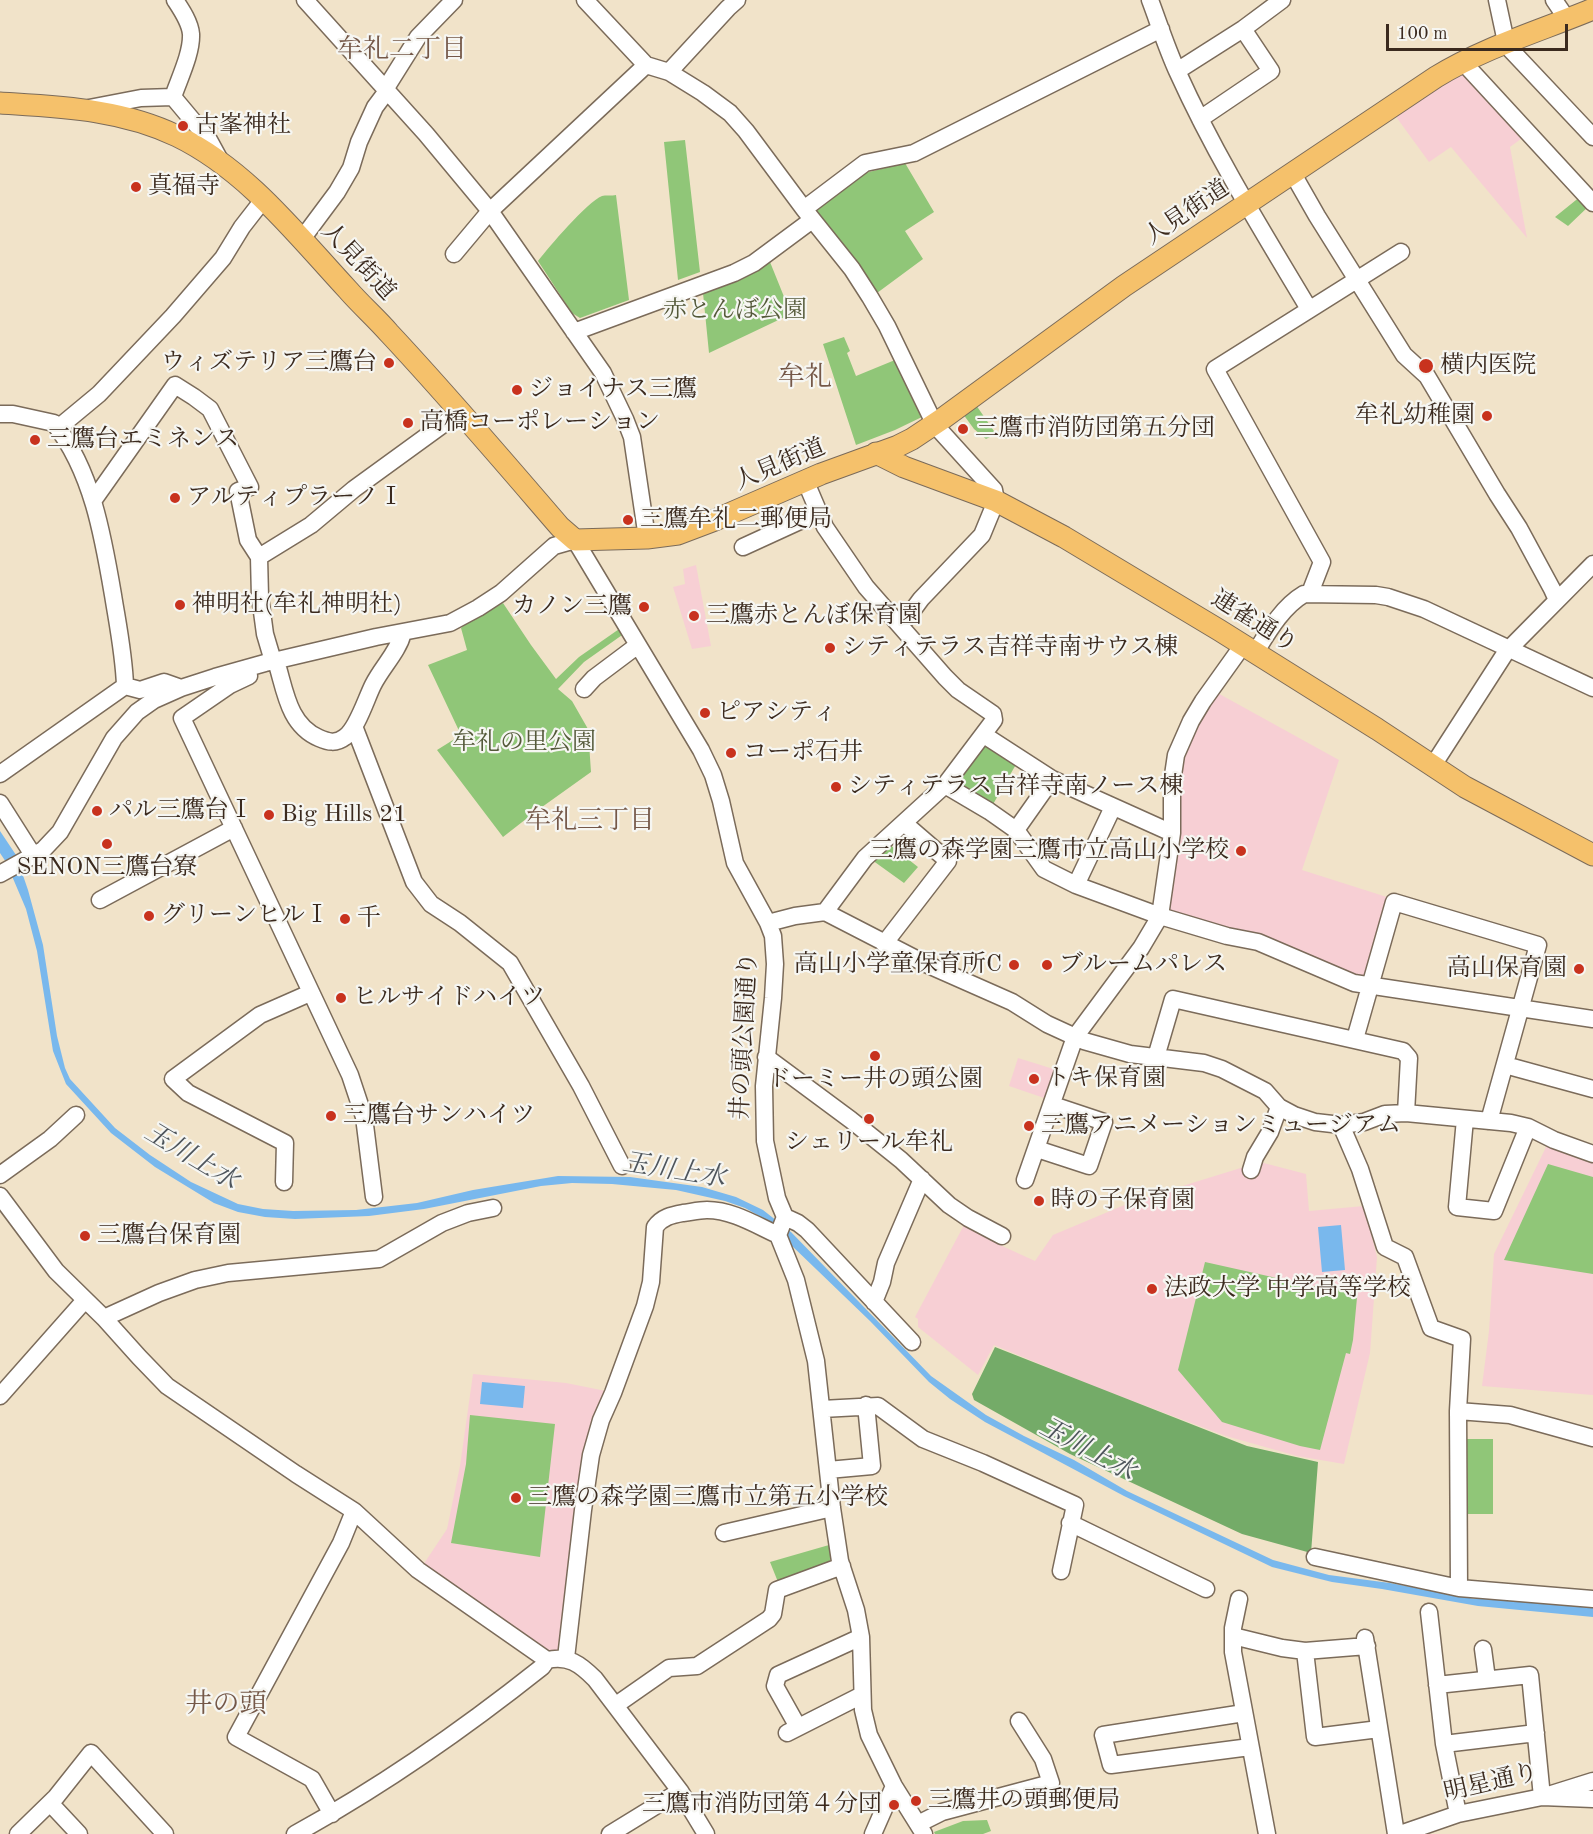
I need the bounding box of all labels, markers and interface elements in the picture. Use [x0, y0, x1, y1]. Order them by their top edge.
scale bar [1389, 12, 1570, 50]
text: 100 m [1397, 25, 1448, 43]
district label: 牟礼二丁目 [337, 34, 467, 66]
place label: 古峯神社 [195, 112, 291, 140]
marker: 古峯神社 [176, 119, 190, 133]
place label: 真福寺 [148, 173, 220, 201]
street label: 人見街道 [1139, 174, 1235, 252]
marker: 真福寺 [129, 180, 143, 194]
street label: 人見街道 [315, 217, 401, 307]
park label: 赤とんぼ公園 [663, 297, 807, 325]
place label: ウィズテリア三鷹台 [161, 349, 377, 377]
place label: 横内医院 [1440, 352, 1536, 380]
marker: ウィズテリア三鷹台 [382, 356, 396, 370]
marker: 横内医院 [1417, 357, 1435, 375]
district label: 牟礼 [778, 362, 832, 394]
place label: ジョイナス三鷹 [529, 376, 697, 404]
marker: ジョイナス三鷹 [510, 383, 524, 397]
place label: 牟礼幼稚園 [1355, 402, 1475, 430]
place label: 高橋コーポレーション [420, 409, 660, 437]
marker: 牟礼幼稚園 [1480, 409, 1494, 423]
place label: 三鷹市消防団第五分団 [975, 415, 1215, 443]
marker: 高橋コーポレーション [401, 416, 415, 430]
marker: 三鷹市消防団第五分団 [956, 422, 970, 436]
place label: 三鷹台エミネンス [47, 426, 239, 454]
marker: 三鷹台エミネンス [28, 433, 42, 447]
street label: 人見街道 [730, 433, 830, 497]
place label: アルティプラーノⅠ [187, 484, 403, 512]
marker: アルティプラーノⅠ [168, 491, 182, 505]
place label: 三鷹牟礼二郵便局 [640, 506, 832, 534]
marker: 三鷹牟礼二郵便局 [621, 513, 635, 527]
street label: 連雀通り [1206, 584, 1302, 660]
place label: 神明社(牟礼神明社) [192, 591, 402, 619]
place label: カノン三鷹 [512, 593, 632, 621]
marker: 神明社(牟礼神明社) [173, 598, 187, 612]
marker: カノン三鷹 [637, 600, 651, 614]
place label: 三鷹赤とんぼ保育園 [706, 602, 922, 630]
marker: 三鷹赤とんぼ保育園 [687, 609, 701, 623]
place label: シティテラス吉祥寺南サウス棟 [842, 634, 1178, 662]
marker: シティテラス吉祥寺南サウス棟 [823, 641, 837, 655]
place label: ピアシティ [717, 699, 837, 727]
marker: ピアシティ [698, 706, 712, 720]
park label: 牟礼の里公園 [452, 729, 596, 757]
place label: コーポ石井 [743, 739, 863, 767]
marker: コーポ石井 [724, 746, 738, 760]
place label: シティテラス吉祥寺南ノース棟 [848, 773, 1183, 801]
marker: シティテラス吉祥寺南ノース棟 [829, 780, 843, 794]
place label: パル三鷹台Ⅰ [109, 797, 253, 825]
place label: Big Hills 21 [281, 801, 407, 829]
marker: パル三鷹台Ⅰ [90, 804, 104, 818]
district label: 牟礼三丁目 [525, 805, 655, 837]
marker: Big Hills 21 [262, 808, 276, 822]
marker: SENON三鷹台寮 [100, 837, 114, 851]
place label: 三鷹の森学園三鷹市立高山小学校 [869, 837, 1229, 865]
marker: 三鷹の森学園三鷹市立高山小学校 [1234, 844, 1248, 858]
place label: SENON三鷹台寮 [16, 854, 198, 882]
place label: グリーンヒルⅠ [161, 902, 329, 930]
place label: 千 [357, 905, 381, 933]
marker: グリーンヒルⅠ [142, 909, 156, 923]
marker: 千 [338, 912, 352, 926]
street label: 井の頭公園通り [726, 951, 764, 1121]
place label: 高山小学童保育所C [794, 951, 1002, 979]
place label: ブルームパレス [1059, 951, 1227, 979]
place label: 高山保育園 [1447, 955, 1567, 983]
marker: 高山小学童保育所C [1007, 958, 1021, 972]
marker: ブルームパレス [1040, 958, 1054, 972]
marker: 高山保育園 [1572, 962, 1586, 976]
place label: ヒルサイドハイツ [353, 984, 545, 1012]
marker: ヒルサイドハイツ [334, 991, 348, 1005]
marker: ドーミー井の頭公園 [868, 1049, 882, 1063]
place label: トキ保育園 [1046, 1065, 1166, 1093]
place label: ドーミー井の頭公園 [767, 1066, 983, 1094]
marker: トキ保育園 [1027, 1072, 1041, 1086]
place label: 三鷹台サンハイツ [343, 1102, 535, 1130]
marker: 三鷹台サンハイツ [324, 1109, 338, 1123]
marker: シェリール牟礼 [862, 1112, 876, 1126]
place label: 三鷹アニメーションミュージアム [1041, 1112, 1401, 1140]
water label: 玉川上水 [138, 1117, 244, 1197]
marker: 三鷹アニメーションミュージアム [1022, 1119, 1036, 1133]
place label: シェリール牟礼 [785, 1129, 953, 1157]
water label: 玉川上水 [620, 1147, 728, 1195]
place label: 時の子保育園 [1051, 1187, 1195, 1215]
marker: 時の子保育園 [1032, 1194, 1046, 1208]
place label: 三鷹台保育園 [97, 1222, 241, 1250]
marker: 三鷹台保育園 [78, 1229, 92, 1243]
place label: 法政大学 中学高等学校 [1164, 1275, 1411, 1303]
marker: 法政大学 中学高等学校 [1145, 1282, 1159, 1296]
water label: 玉川上水 [1034, 1412, 1140, 1488]
place label: 三鷹の森学園三鷹市立第五小学校 [528, 1484, 888, 1512]
marker: 三鷹の森学園三鷹市立第五小学校 [509, 1491, 523, 1505]
district label: 井の頭 [186, 1689, 266, 1721]
street label: 明星通り [1441, 1758, 1541, 1808]
place label: 三鷹井の頭郵便局 [928, 1787, 1120, 1815]
place label: 三鷹市消防団第４分団 [642, 1791, 882, 1819]
marker: 三鷹井の頭郵便局 [909, 1794, 923, 1808]
marker: 三鷹市消防団第４分団 [887, 1798, 901, 1812]

